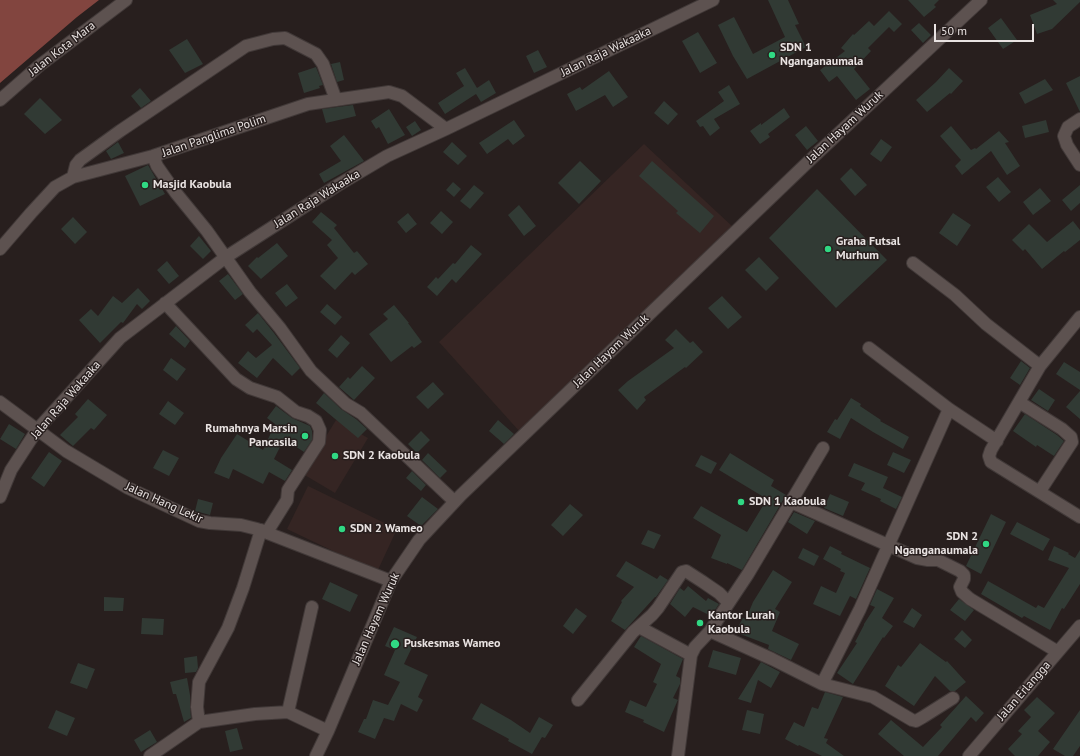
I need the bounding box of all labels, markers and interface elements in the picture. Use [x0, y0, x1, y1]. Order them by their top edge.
scale bar [936, 16, 1036, 42]
street label: Jalan Kota Mara [26, 19, 98, 79]
text: 50 m [941, 23, 967, 38]
street label: Jalan Raja Wakaaka [558, 24, 654, 80]
place label: SDN 1 Nganganaumala [780, 41, 863, 69]
marker: SDN 1 Nganganaumala [767, 50, 777, 60]
street label: Jalan Hayam Wuruk [804, 88, 886, 166]
street label: Jalan Panglima Polim [160, 111, 268, 161]
street label: Jalan Raja Wakaaka [271, 167, 363, 231]
place label: Masjid Kaobula [153, 178, 232, 192]
marker: Masjid Kaobula [140, 180, 150, 190]
place label: Graha Futsal Murhum [836, 235, 900, 263]
marker: Graha Futsal Murhum [823, 244, 833, 254]
street label: Jalan Hayam Wuruk [570, 311, 652, 391]
street label: Jalan Raja Wakaaka [28, 358, 104, 442]
place label: Rumahnya Marsin Pancasila [205, 422, 297, 450]
marker: Rumahnya Marsin Pancasila [300, 431, 310, 441]
place label: SDN 2 Kaobula [343, 449, 420, 463]
marker: SDN 2 Kaobula [330, 451, 340, 461]
street label: Jalan Hang Lekir [123, 479, 205, 527]
place label: SDN 1 Kaobula [749, 495, 826, 509]
marker: SDN 1 Kaobula [736, 497, 746, 507]
place label: SDN 2 Wameo [350, 522, 423, 536]
marker: SDN 2 Wameo [337, 524, 347, 534]
place label: SDN 2 Nganganaumala [895, 530, 978, 558]
marker: SDN 2 Nganganaumala [981, 539, 991, 549]
street label: Jalan Hayam Wuruk [349, 571, 403, 667]
place label: Kantor Lurah Kaobula [708, 609, 775, 637]
marker: Kantor Lurah Kaobula [695, 618, 705, 628]
place label: Puskesmas Wameo [404, 637, 501, 651]
marker: Puskesmas Wameo [389, 638, 401, 650]
street label: Jalan Erlangga [994, 658, 1054, 724]

